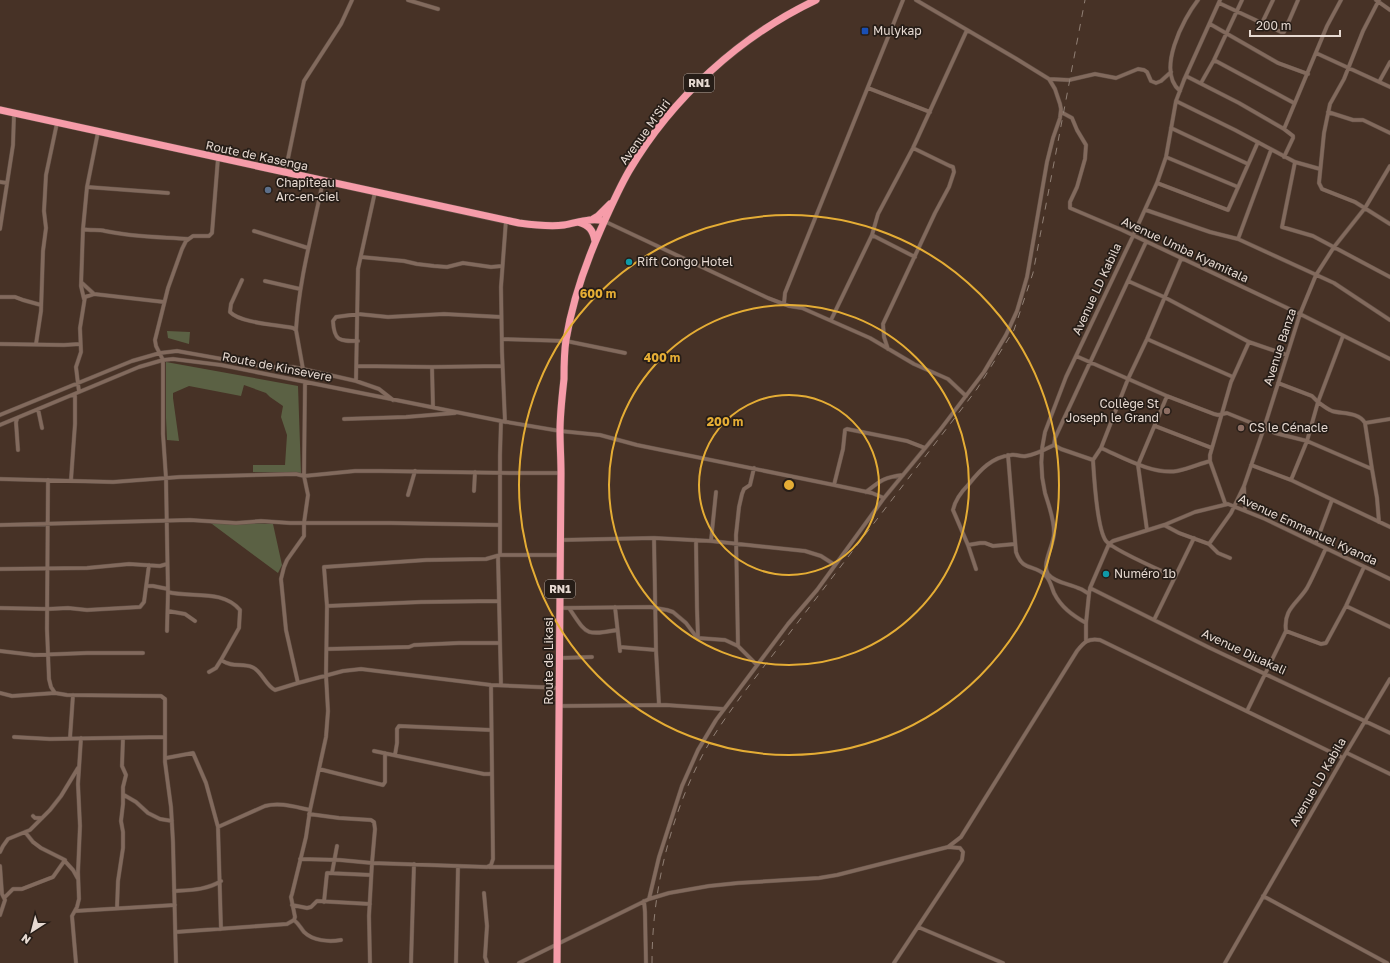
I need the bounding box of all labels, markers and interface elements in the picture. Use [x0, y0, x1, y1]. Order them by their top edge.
scale bar [1250, 12, 1340, 38]
text: 200 m [1256, 18, 1291, 33]
place label: Mulykap [873, 23, 922, 38]
marker: Mulykap [860, 26, 870, 36]
road number: RN1 [684, 74, 714, 92]
street label: Avenue M'Siri [616, 96, 673, 167]
street label: Route de Kasenga [204, 137, 310, 174]
place label: Chapiteau Arc-en-ciel [276, 175, 339, 204]
marker: Chapiteau Arc-en-ciel [263, 185, 273, 195]
street label: Avenue Umba Kyamitala [1119, 213, 1251, 286]
street label: Avenue LD Kabila [1069, 240, 1124, 337]
place label: Rift Congo Hotel [637, 254, 733, 269]
marker: Rift Congo Hotel [624, 257, 634, 267]
text: 600 m [580, 286, 616, 301]
street label: Avenue Banza [1260, 306, 1299, 387]
street label: Route de Kinsevere [221, 349, 333, 385]
text: 400 m [644, 350, 680, 365]
place label: Collège St Joseph le Grand [1066, 396, 1159, 425]
marker: Collège St Joseph le Grand [1162, 406, 1172, 416]
text: 200 m [707, 414, 743, 429]
place label: CS le Cénacle [1249, 420, 1328, 435]
marker: CS le Cénacle [1236, 423, 1246, 433]
centre of rings [782, 478, 796, 492]
street label: Avenue Emmanuel Kyanda [1236, 491, 1380, 568]
place label: Numéro 1b [1114, 566, 1176, 581]
marker: Numéro 1b [1101, 569, 1111, 579]
road number: RN1 [545, 580, 575, 598]
street label: Route de Likasi [541, 617, 556, 705]
street label: Avenue Djuakali [1200, 625, 1289, 678]
street label: Avenue LD Kabila [1286, 735, 1349, 829]
north arrow [12, 911, 52, 951]
text: N [19, 932, 33, 947]

